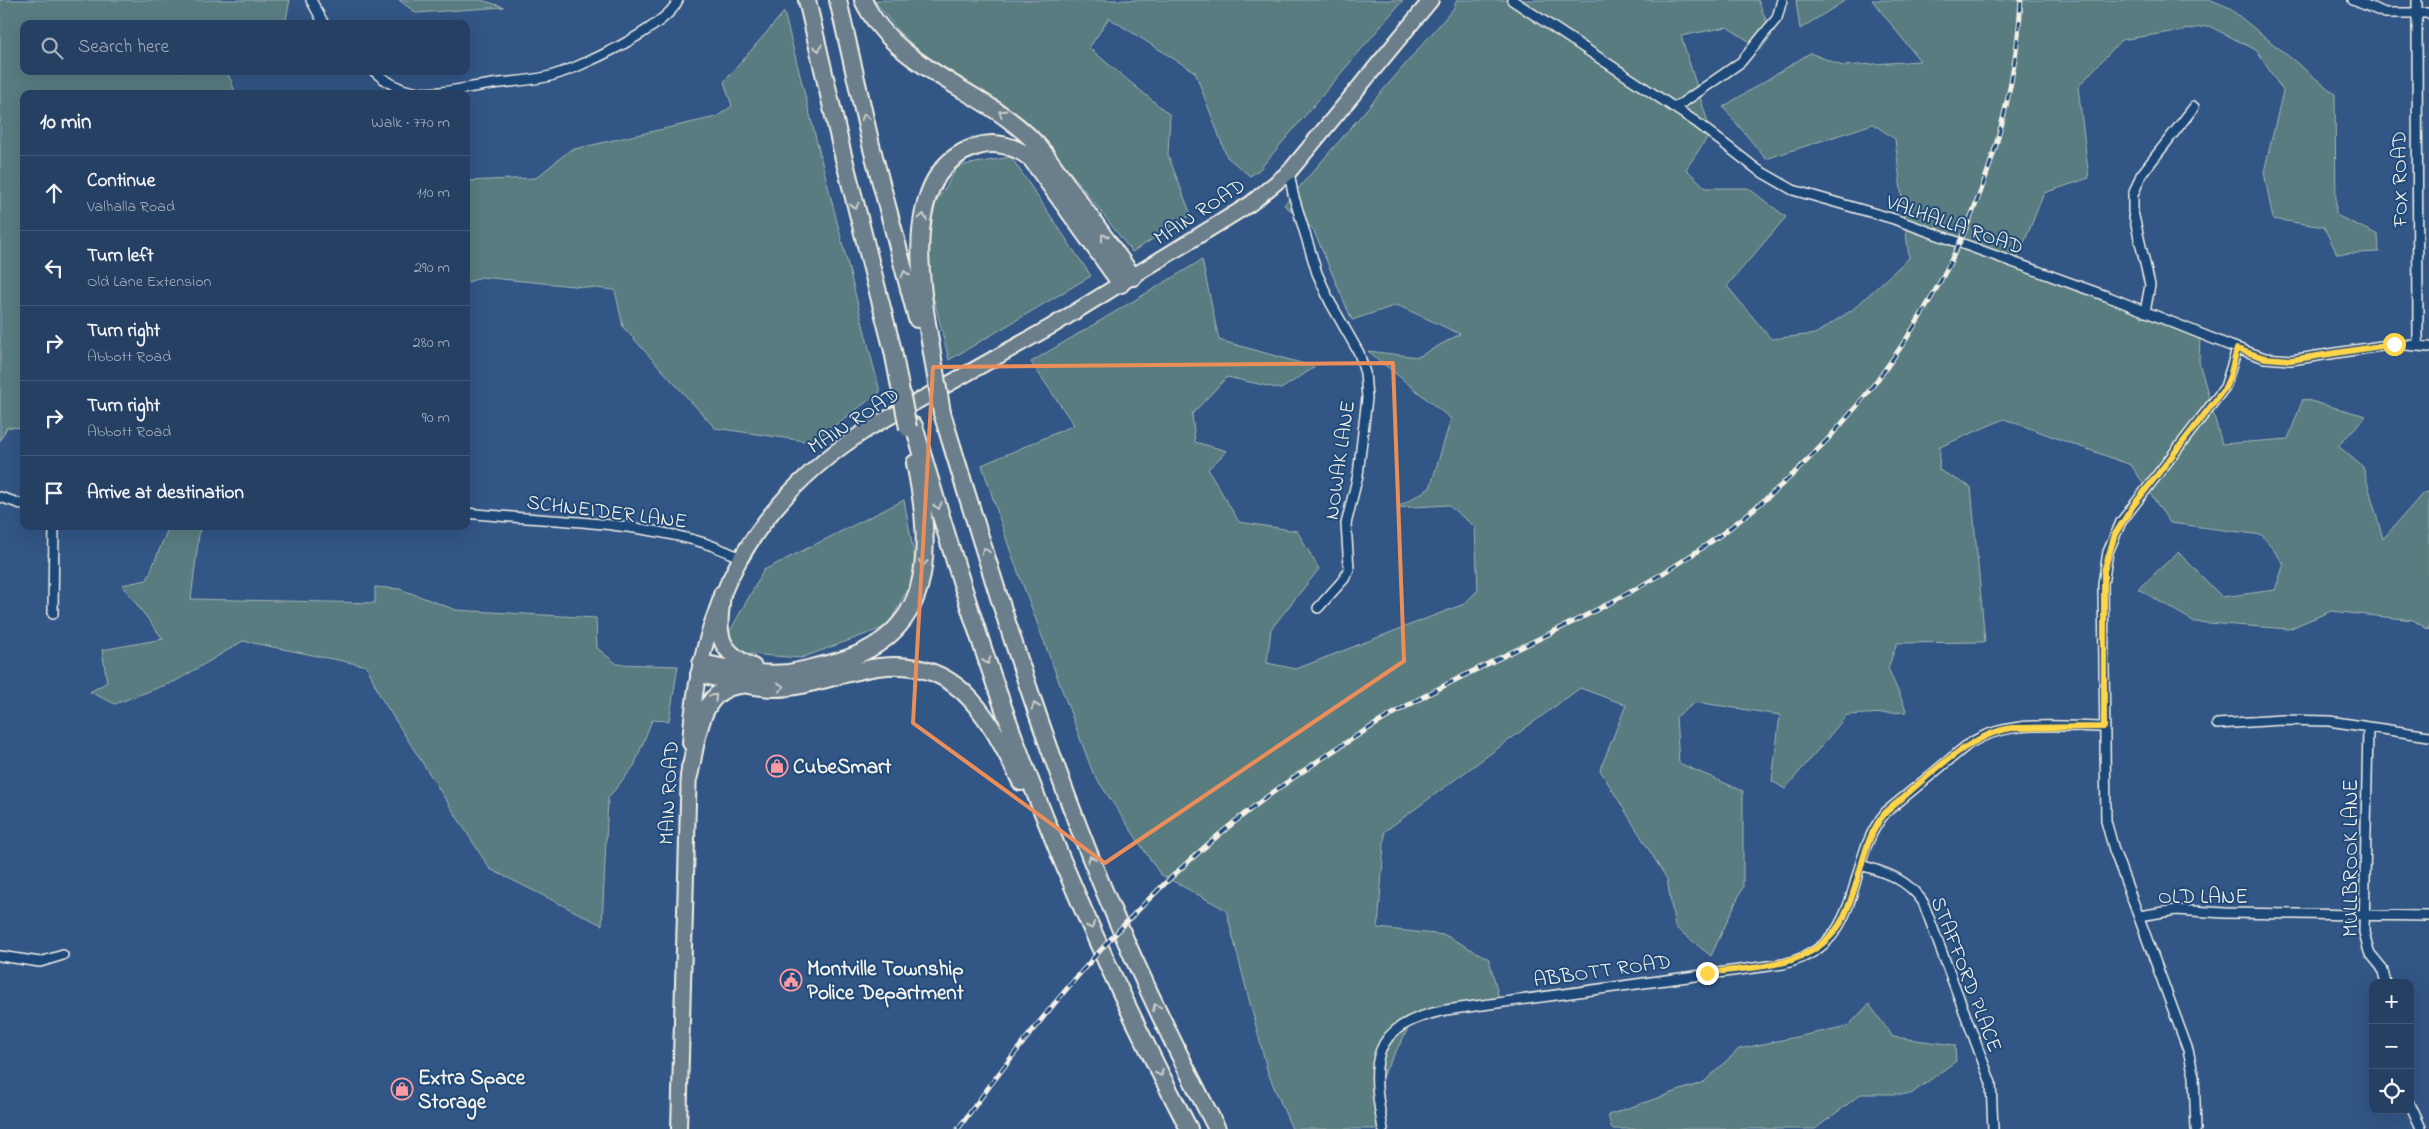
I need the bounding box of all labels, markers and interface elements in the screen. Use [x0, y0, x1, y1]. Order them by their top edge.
search box [20, 20, 470, 75]
icon: search [38, 34, 66, 62]
text: Search here [78, 34, 169, 61]
one-way arrow [812, 43, 823, 52]
text: 10 min [40, 108, 91, 138]
one-way arrow [998, 110, 1007, 119]
text: Walk · 770 m [371, 111, 450, 135]
one-way arrow [860, 112, 871, 121]
street label: FOX ROAD [2385, 131, 2417, 228]
text: Continue [87, 168, 155, 195]
street label: MAIN ROAD [1148, 172, 1252, 254]
icon: ahead [40, 179, 68, 207]
text: 110 m [416, 181, 450, 205]
street label: VALHALLA ROAD [1881, 188, 2027, 263]
text: Valhalla Road [87, 195, 175, 219]
one-way arrow [849, 201, 860, 210]
one-way arrow [918, 213, 928, 221]
one-way arrow [1101, 234, 1110, 243]
text: Turn left [87, 243, 154, 270]
icon: left [40, 254, 68, 282]
text: 290 m [414, 256, 450, 280]
text: Old Lane Extension [87, 270, 211, 294]
one-way arrow [900, 271, 910, 279]
text: Turn right [87, 318, 160, 345]
icon: right [40, 329, 68, 357]
text: 280 m [413, 331, 450, 355]
route start [2383, 333, 2406, 356]
text: Abbott Road [87, 345, 171, 369]
street label: MAIN ROAD [802, 381, 906, 463]
text: Turn right [87, 393, 160, 420]
street label: NOWAK LANE [1318, 399, 1364, 522]
icon: right [40, 404, 68, 432]
text: 90 m [422, 406, 450, 430]
text: Abbott Road [87, 420, 171, 444]
icon: arrive [40, 479, 68, 507]
text: Arrive at destination [87, 480, 244, 507]
street label: SCHNEIDER LANE [525, 488, 689, 538]
one-way arrow [933, 501, 943, 510]
one-way arrow [980, 548, 990, 556]
one-way arrow [918, 559, 929, 567]
one-way arrow [981, 656, 991, 665]
one-way arrow [777, 682, 785, 693]
one-way arrow [708, 694, 717, 703]
one-way arrow [1031, 702, 1041, 711]
street label: MAIN ROAD [652, 740, 688, 846]
place label: CubeSmart [793, 753, 893, 783]
shop icon: CubeSmart [765, 754, 789, 778]
street label: MULLBROOK LANE [2337, 779, 2367, 937]
one-way arrow [1087, 855, 1097, 863]
street label: OLD LANE [2158, 883, 2248, 913]
street label: STAFFORD PLACE [1922, 892, 2009, 1057]
one-way arrow [1084, 921, 1095, 930]
street label: ABBOTT ROAD [1532, 948, 1673, 996]
place label: Montville Township Police Department [807, 955, 965, 1009]
route end [1696, 962, 1719, 985]
public building icon: Montville Township Police Department [779, 968, 803, 992]
map controls [2369, 979, 2414, 1114]
button: + [2369, 979, 2414, 1024]
one-way arrow [1152, 1003, 1162, 1012]
button: − [2369, 1024, 2414, 1069]
place label: Extra Space Storage [418, 1064, 526, 1120]
one-way arrow [1154, 1068, 1164, 1077]
button: locate [2369, 1069, 2414, 1114]
shop icon: Extra Space Storage [390, 1077, 414, 1101]

